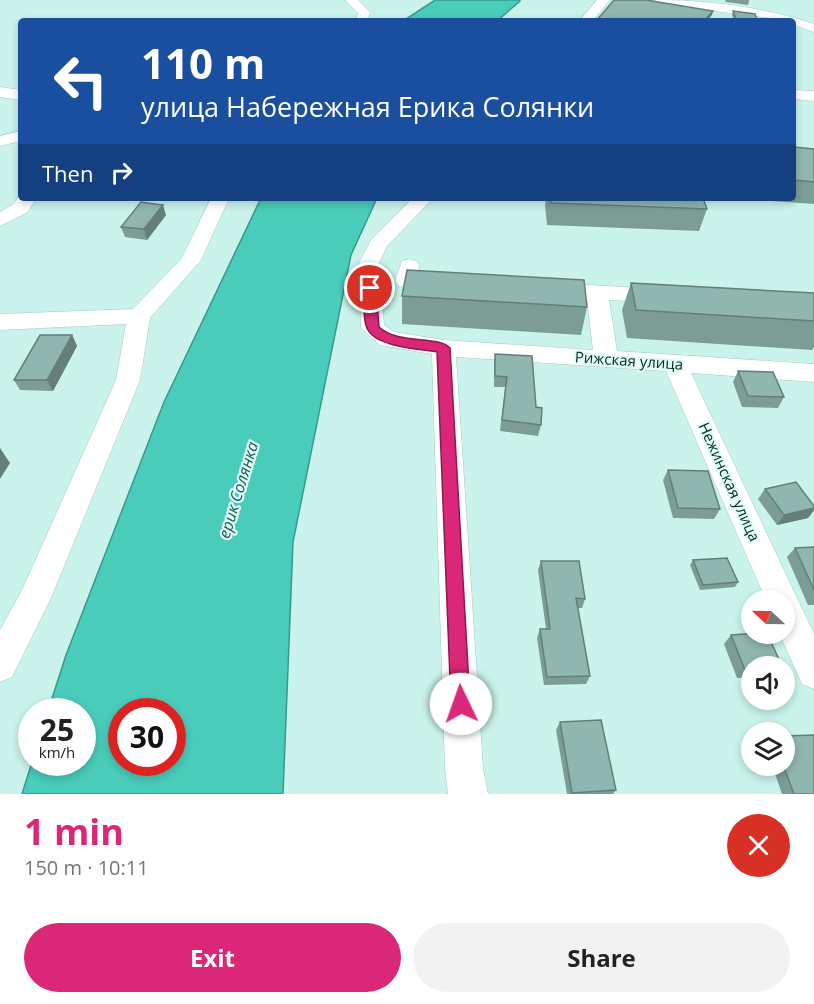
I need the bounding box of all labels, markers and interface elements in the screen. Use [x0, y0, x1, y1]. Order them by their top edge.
text: 110 m [141, 34, 265, 91]
icon: left [42, 42, 120, 120]
text: улица Набережная Ерика Солянки [141, 88, 594, 125]
icon: right [105, 156, 138, 189]
text: Then [42, 158, 93, 188]
pin [344, 262, 395, 313]
icon: arrive [353, 271, 386, 304]
street label: Рижская улица [574, 346, 684, 374]
street label: Нежинская улица [695, 419, 765, 544]
water label: ерик Солянка [213, 439, 263, 541]
north arrow [741, 590, 795, 644]
map controls [741, 590, 795, 776]
button: sound [741, 656, 795, 710]
position arrow [429, 672, 493, 736]
speed limit sign: 30 [108, 698, 186, 776]
text: 25 [40, 709, 74, 750]
button: layers [741, 722, 795, 776]
text: km/h [39, 742, 75, 762]
text: 1 min [24, 807, 124, 856]
button: close [727, 814, 790, 877]
text: 150 m · 10:11 [24, 854, 149, 881]
button: Exit [24, 923, 401, 992]
button: Share [413, 923, 790, 992]

